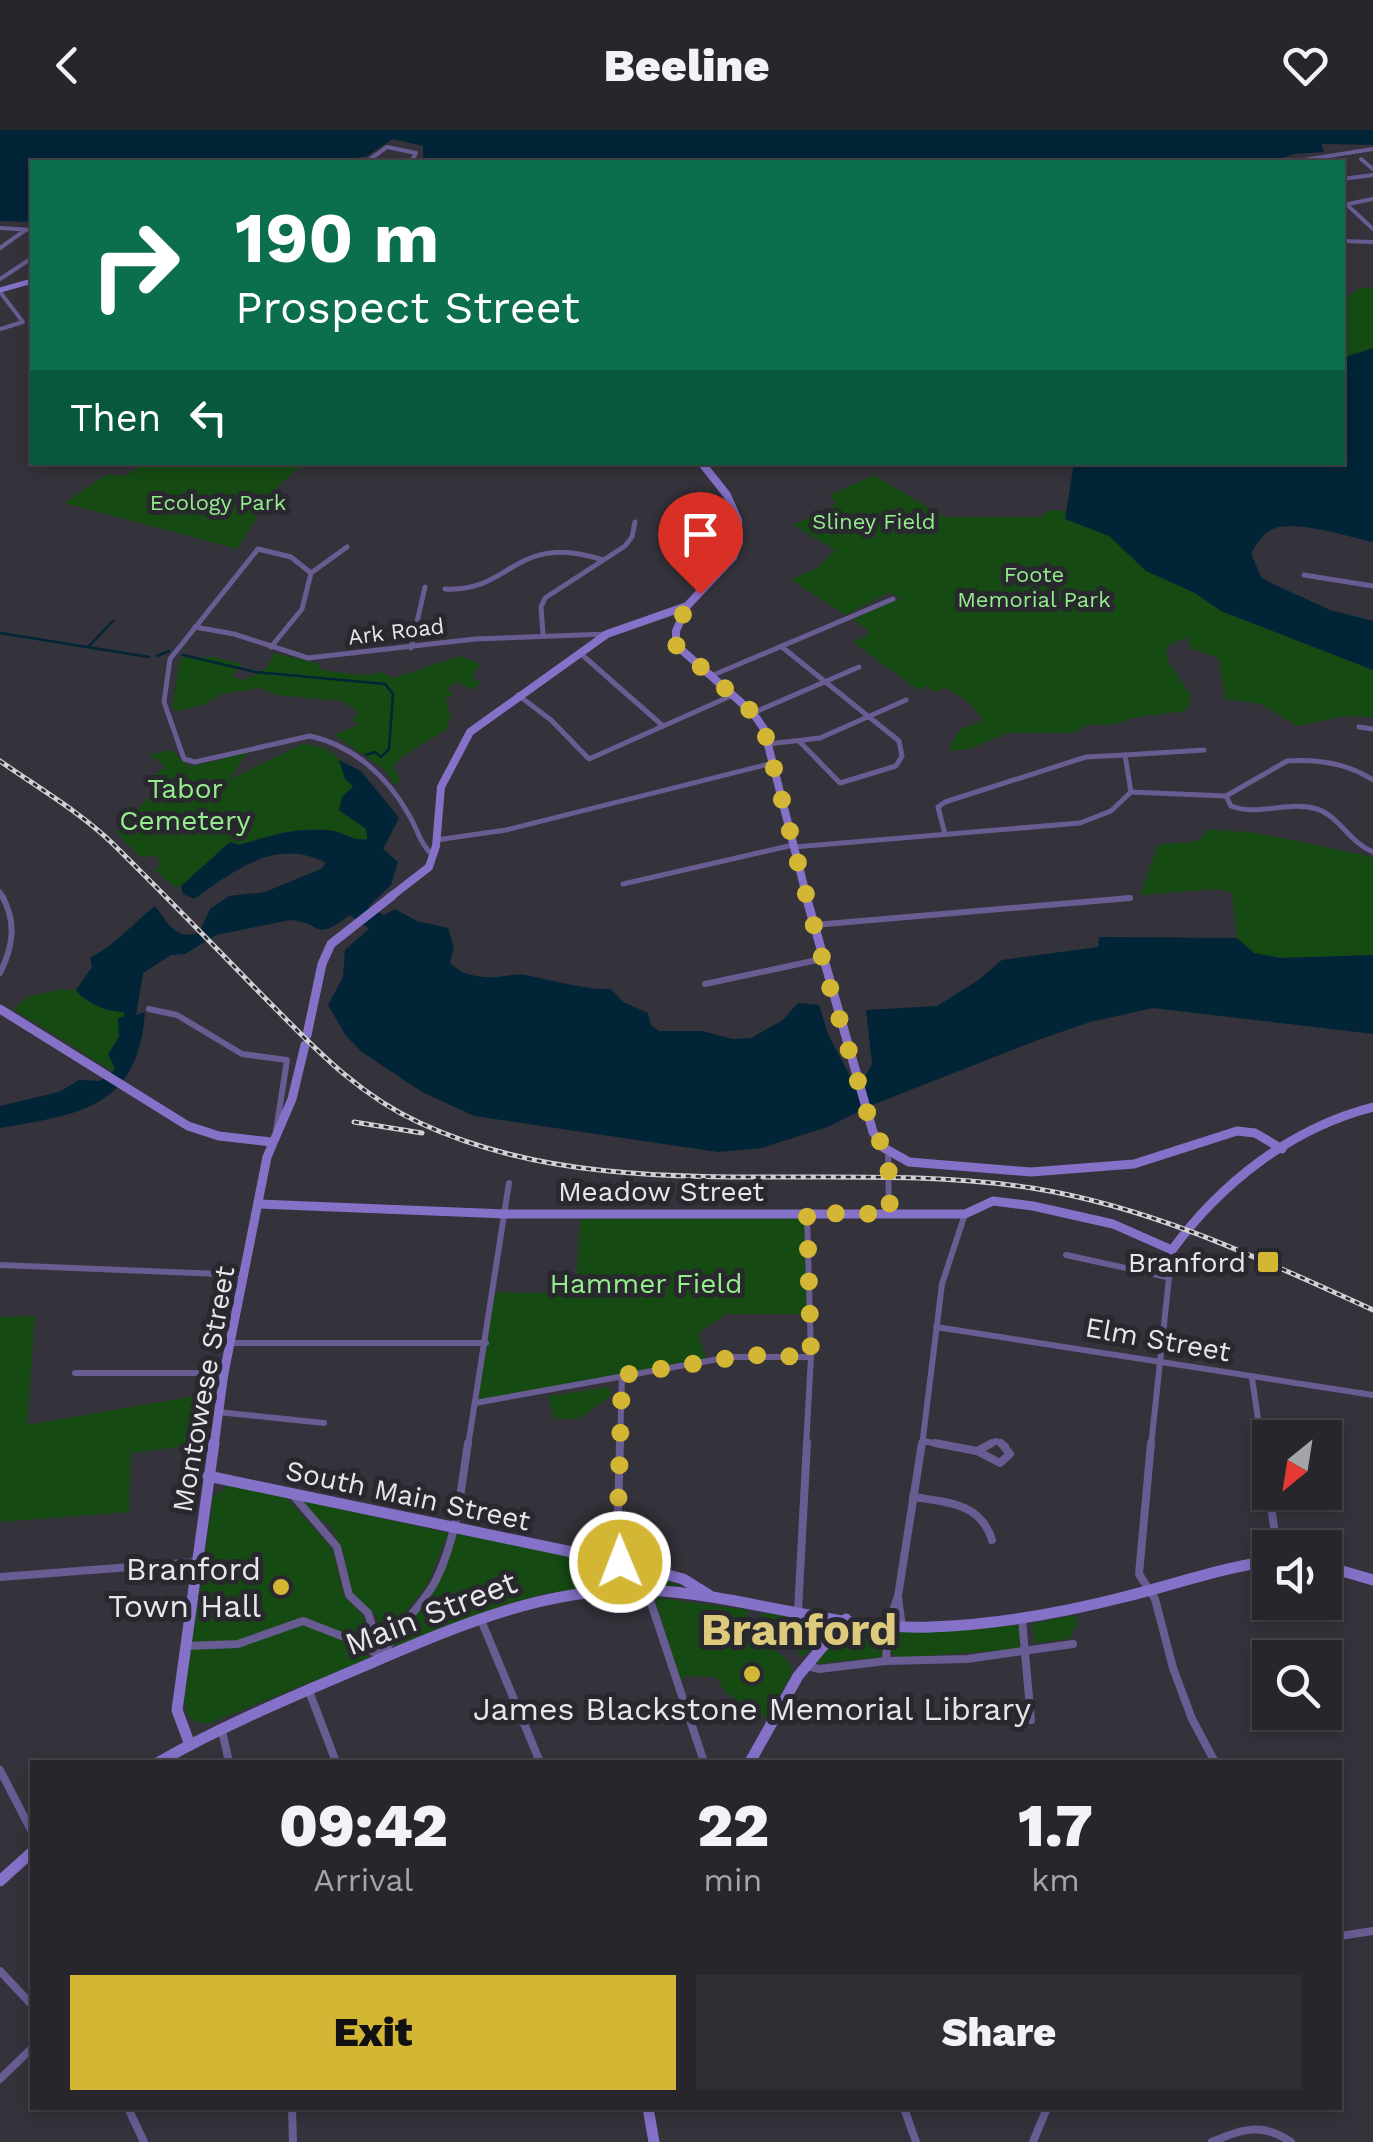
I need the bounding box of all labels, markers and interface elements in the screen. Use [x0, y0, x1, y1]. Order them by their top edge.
icon: back [40, 38, 95, 93]
icon: heart [1278, 38, 1333, 93]
text: Beeline [604, 39, 769, 92]
text: 190 m [235, 197, 439, 279]
icon: right [70, 200, 200, 330]
text: Prospect Street [235, 281, 580, 334]
icon: left [181, 390, 236, 445]
text: Then [70, 396, 161, 440]
park label: Ecology Park [150, 490, 286, 515]
pin [658, 492, 743, 595]
icon: arrive [673, 507, 728, 562]
park label: Sliney Field [812, 509, 936, 534]
park label: Foote Memorial Park [957, 562, 1111, 612]
street label: Ark Road [347, 613, 446, 650]
park label: Tabor Cemetery [119, 772, 251, 837]
street label: Meadow Street [558, 1175, 764, 1208]
place label: Branford [1128, 1246, 1246, 1279]
marker: Branford [1255, 1249, 1281, 1275]
street label: Montowese Street [166, 1263, 241, 1515]
park label: Hammer Field [550, 1267, 742, 1300]
street label: Elm Street [1083, 1310, 1233, 1369]
north arrow [1252, 1420, 1342, 1510]
map controls [1252, 1420, 1342, 1730]
street label: South Main Street [283, 1453, 533, 1538]
position arrow [568, 1510, 672, 1614]
button: sound [1252, 1530, 1342, 1620]
place label: Branford Town Hall [108, 1550, 261, 1625]
street label: Main Street [340, 1563, 522, 1663]
marker: Branford Town Hall [270, 1576, 292, 1598]
district label: Branford [701, 1603, 897, 1656]
button: search [1252, 1640, 1342, 1730]
marker: James Blackstone Memorial Library [741, 1663, 763, 1685]
place label: James Blackstone Memorial Library [473, 1690, 1032, 1728]
text: 09:42 [279, 1790, 448, 1861]
text: 22 [697, 1790, 769, 1861]
text: 1.7 [1018, 1790, 1093, 1861]
text: Arrival [314, 1861, 413, 1899]
text: min [704, 1861, 762, 1899]
text: km [1031, 1861, 1080, 1899]
button: Exit [70, 1975, 676, 2090]
button: Share [696, 1975, 1302, 2090]

